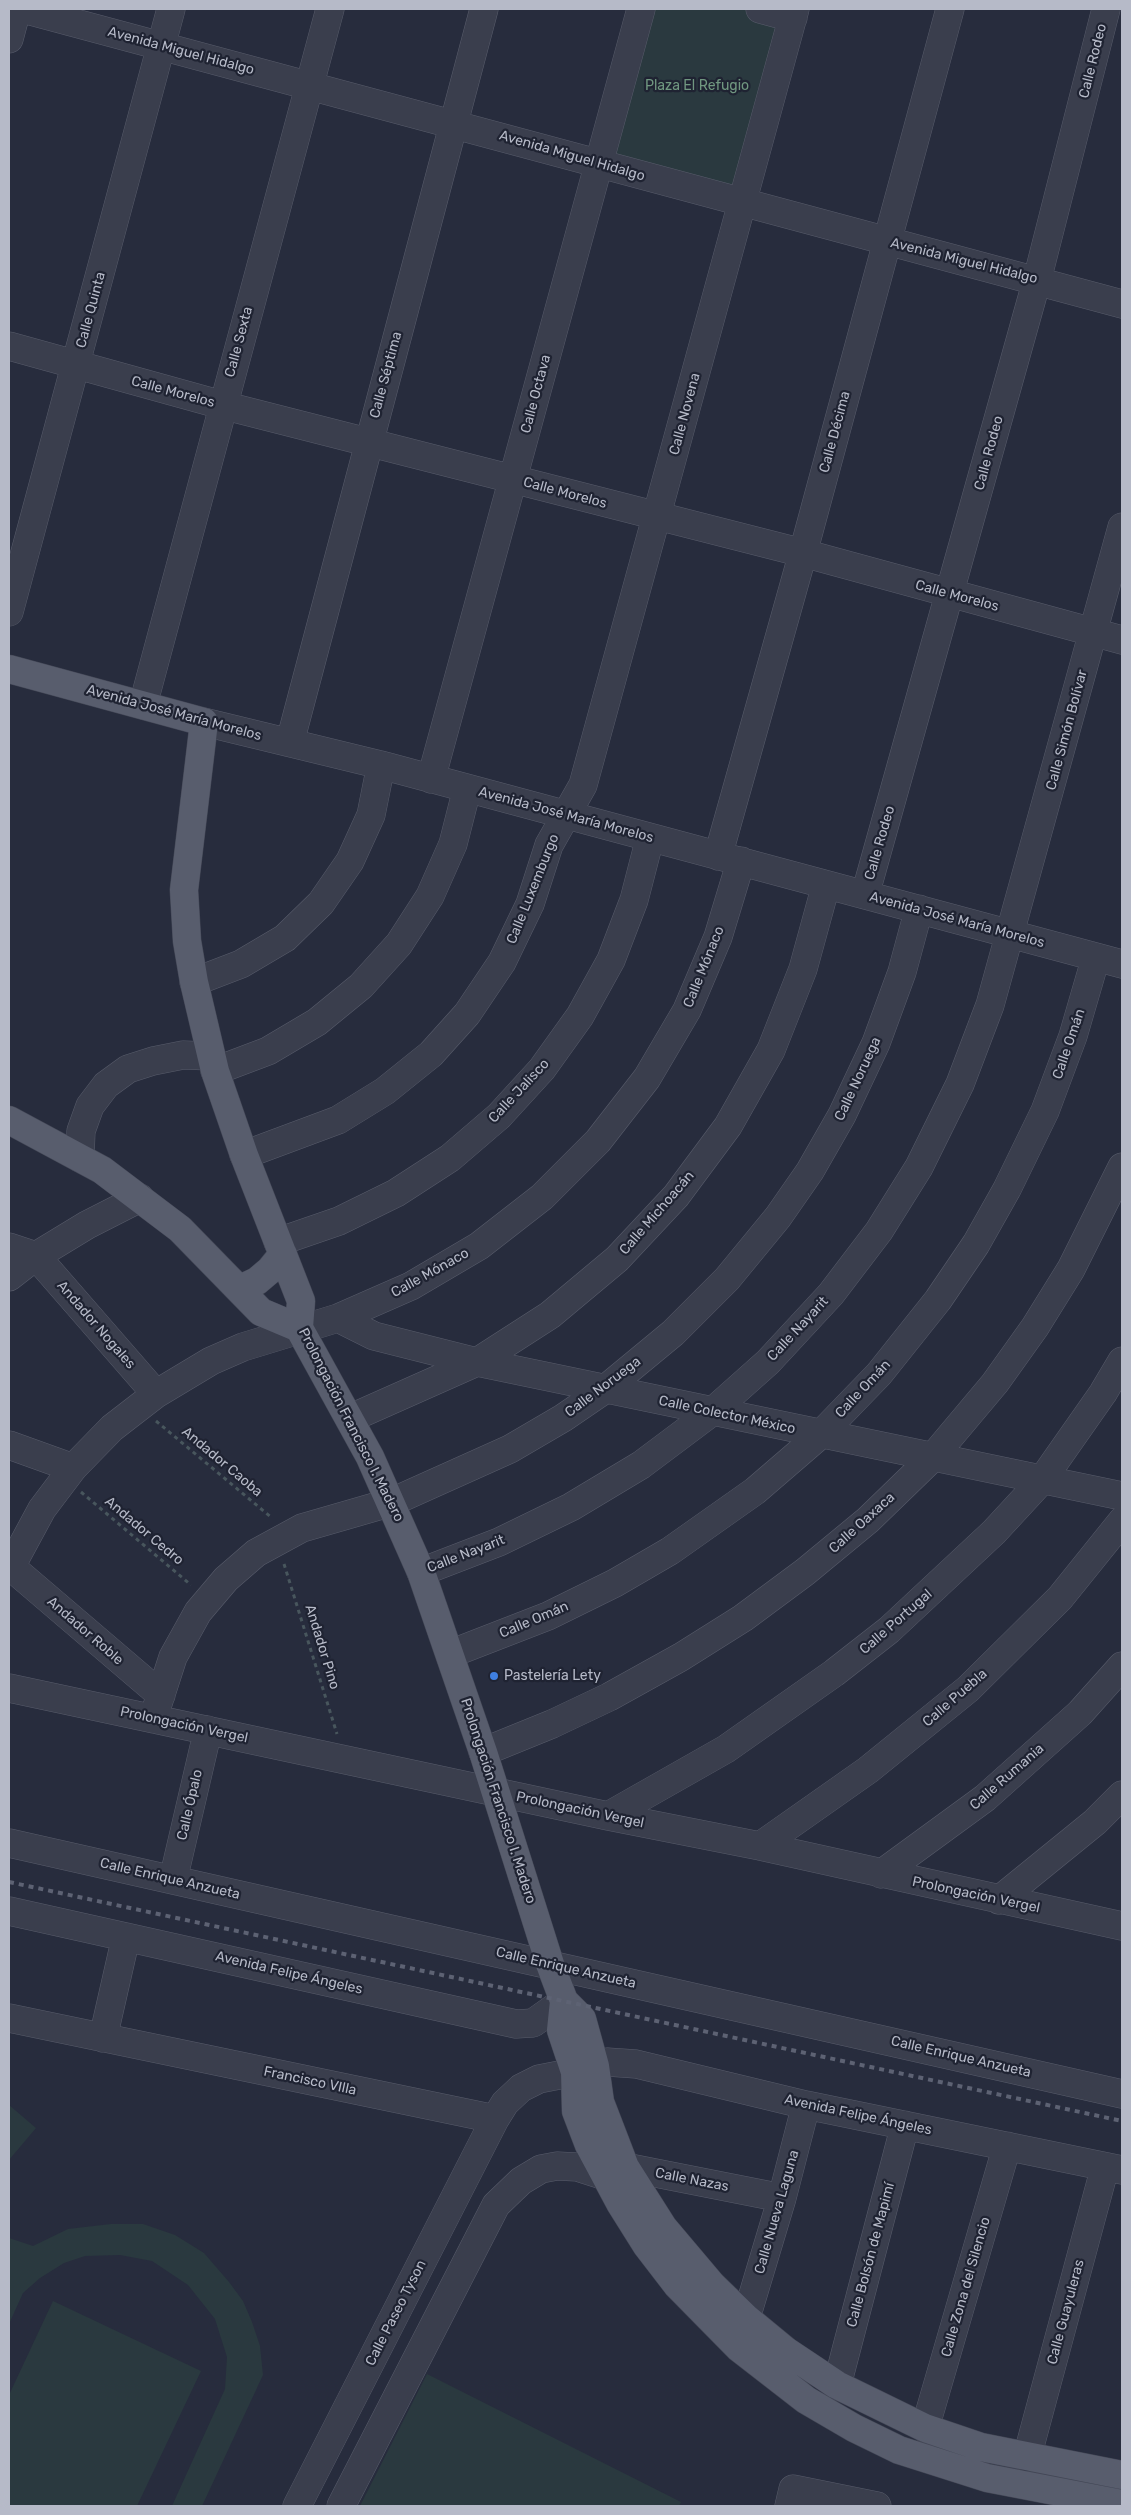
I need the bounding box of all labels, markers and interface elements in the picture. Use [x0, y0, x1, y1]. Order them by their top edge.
street label: Calle Rodeo [1076, 22, 1110, 100]
street label: Avenida Miguel Hidalgo [106, 23, 256, 79]
park label: Plaza El Refugio [645, 78, 749, 94]
street label: Avenida Miguel Hidalgo [497, 127, 647, 185]
street label: Avenida Miguel Hidalgo [889, 235, 1039, 287]
street label: Calle Quinta [73, 270, 109, 350]
street label: Calle Sexta [222, 305, 256, 379]
street label: Calle Séptima [366, 330, 406, 420]
street label: Calle Octava [517, 353, 555, 435]
street label: Calle Novena [666, 371, 704, 457]
street label: Calle Morelos [129, 373, 217, 411]
street label: Calle Décima [816, 389, 854, 475]
street label: Calle Rodeo [971, 414, 1007, 492]
street label: Calle Morelos [521, 474, 609, 512]
street label: Calle Morelos [913, 577, 1001, 615]
street label: Calle Simón Bolívar [1043, 668, 1091, 792]
street label: Avenida José María Morelos [85, 682, 263, 744]
street label: Avenida José María Morelos [477, 784, 655, 846]
street label: Calle Rodeo [861, 804, 899, 882]
street label: Calle Luxemburgo [503, 832, 563, 946]
street label: Avenida José María Morelos [868, 889, 1046, 951]
street label: Calle Mónaco [680, 924, 728, 1010]
street label: Calle Omán [1049, 1007, 1089, 1081]
street label: Calle Noruega [831, 1034, 885, 1124]
street label: Calle Jalisco [485, 1056, 553, 1126]
street label: Calle Michoacán [616, 1168, 698, 1258]
street label: Calle Mónaco [388, 1245, 472, 1301]
street label: Andador Nogales [53, 1278, 139, 1372]
street label: Calle Nayarit [764, 1293, 832, 1365]
street label: Prolongación Francisco I. Madero [295, 1325, 407, 1525]
street label: Calle Noruega [562, 1353, 644, 1421]
street label: Calle Omán [832, 1356, 894, 1422]
street label: Calle Colector México [657, 1392, 797, 1438]
street label: Andador Caoba [178, 1423, 266, 1501]
street label: Calle Oaxaca [826, 1489, 898, 1557]
street label: Andador Cedro [101, 1493, 187, 1569]
street label: Calle Nayarit [425, 1532, 507, 1576]
street label: Calle Portugal [856, 1586, 936, 1658]
street label: Andador Roble [43, 1593, 127, 1669]
street label: Calle Omán [497, 1598, 571, 1642]
street label: Andador Pino [301, 1602, 343, 1692]
street label: Calle Puebla [919, 1665, 991, 1731]
place label: Pastelería Lety [504, 1668, 601, 1684]
marker: Pastelería Lety [488, 1670, 500, 1682]
street label: Prolongación Francisco I. Madero [457, 1696, 539, 1906]
street label: Prolongación Vergel [119, 1703, 249, 1747]
street label: Calle Rumania [967, 1740, 1047, 1814]
street label: Calle Ópalo [174, 1768, 206, 1842]
street label: Prolongación Vergel [515, 1788, 645, 1832]
street label: Calle Enrique Anzueta [98, 1855, 242, 1903]
street label: Prolongación Vergel [911, 1873, 1041, 1917]
street label: Calle Enrique Anzueta [494, 1944, 638, 1992]
street label: Avenida Felipe Ángeles [214, 1948, 364, 1998]
street label: Calle Enrique Anzueta [889, 2033, 1033, 2081]
street label: Francisco VIlla [262, 2063, 358, 2099]
street label: Avenida Felipe Ángeles [783, 2091, 933, 2139]
street label: Calle Nueva Laguna [751, 2148, 803, 2276]
street label: Calle Nazas [654, 2165, 730, 2195]
street label: Calle Bolsón de Mapimí [844, 2181, 898, 2329]
street label: Calle Zona del Silencio [938, 2215, 994, 2359]
street label: Calle Paseo Tyson [362, 2257, 430, 2369]
street label: Calle Guayuleras [1044, 2258, 1088, 2366]

